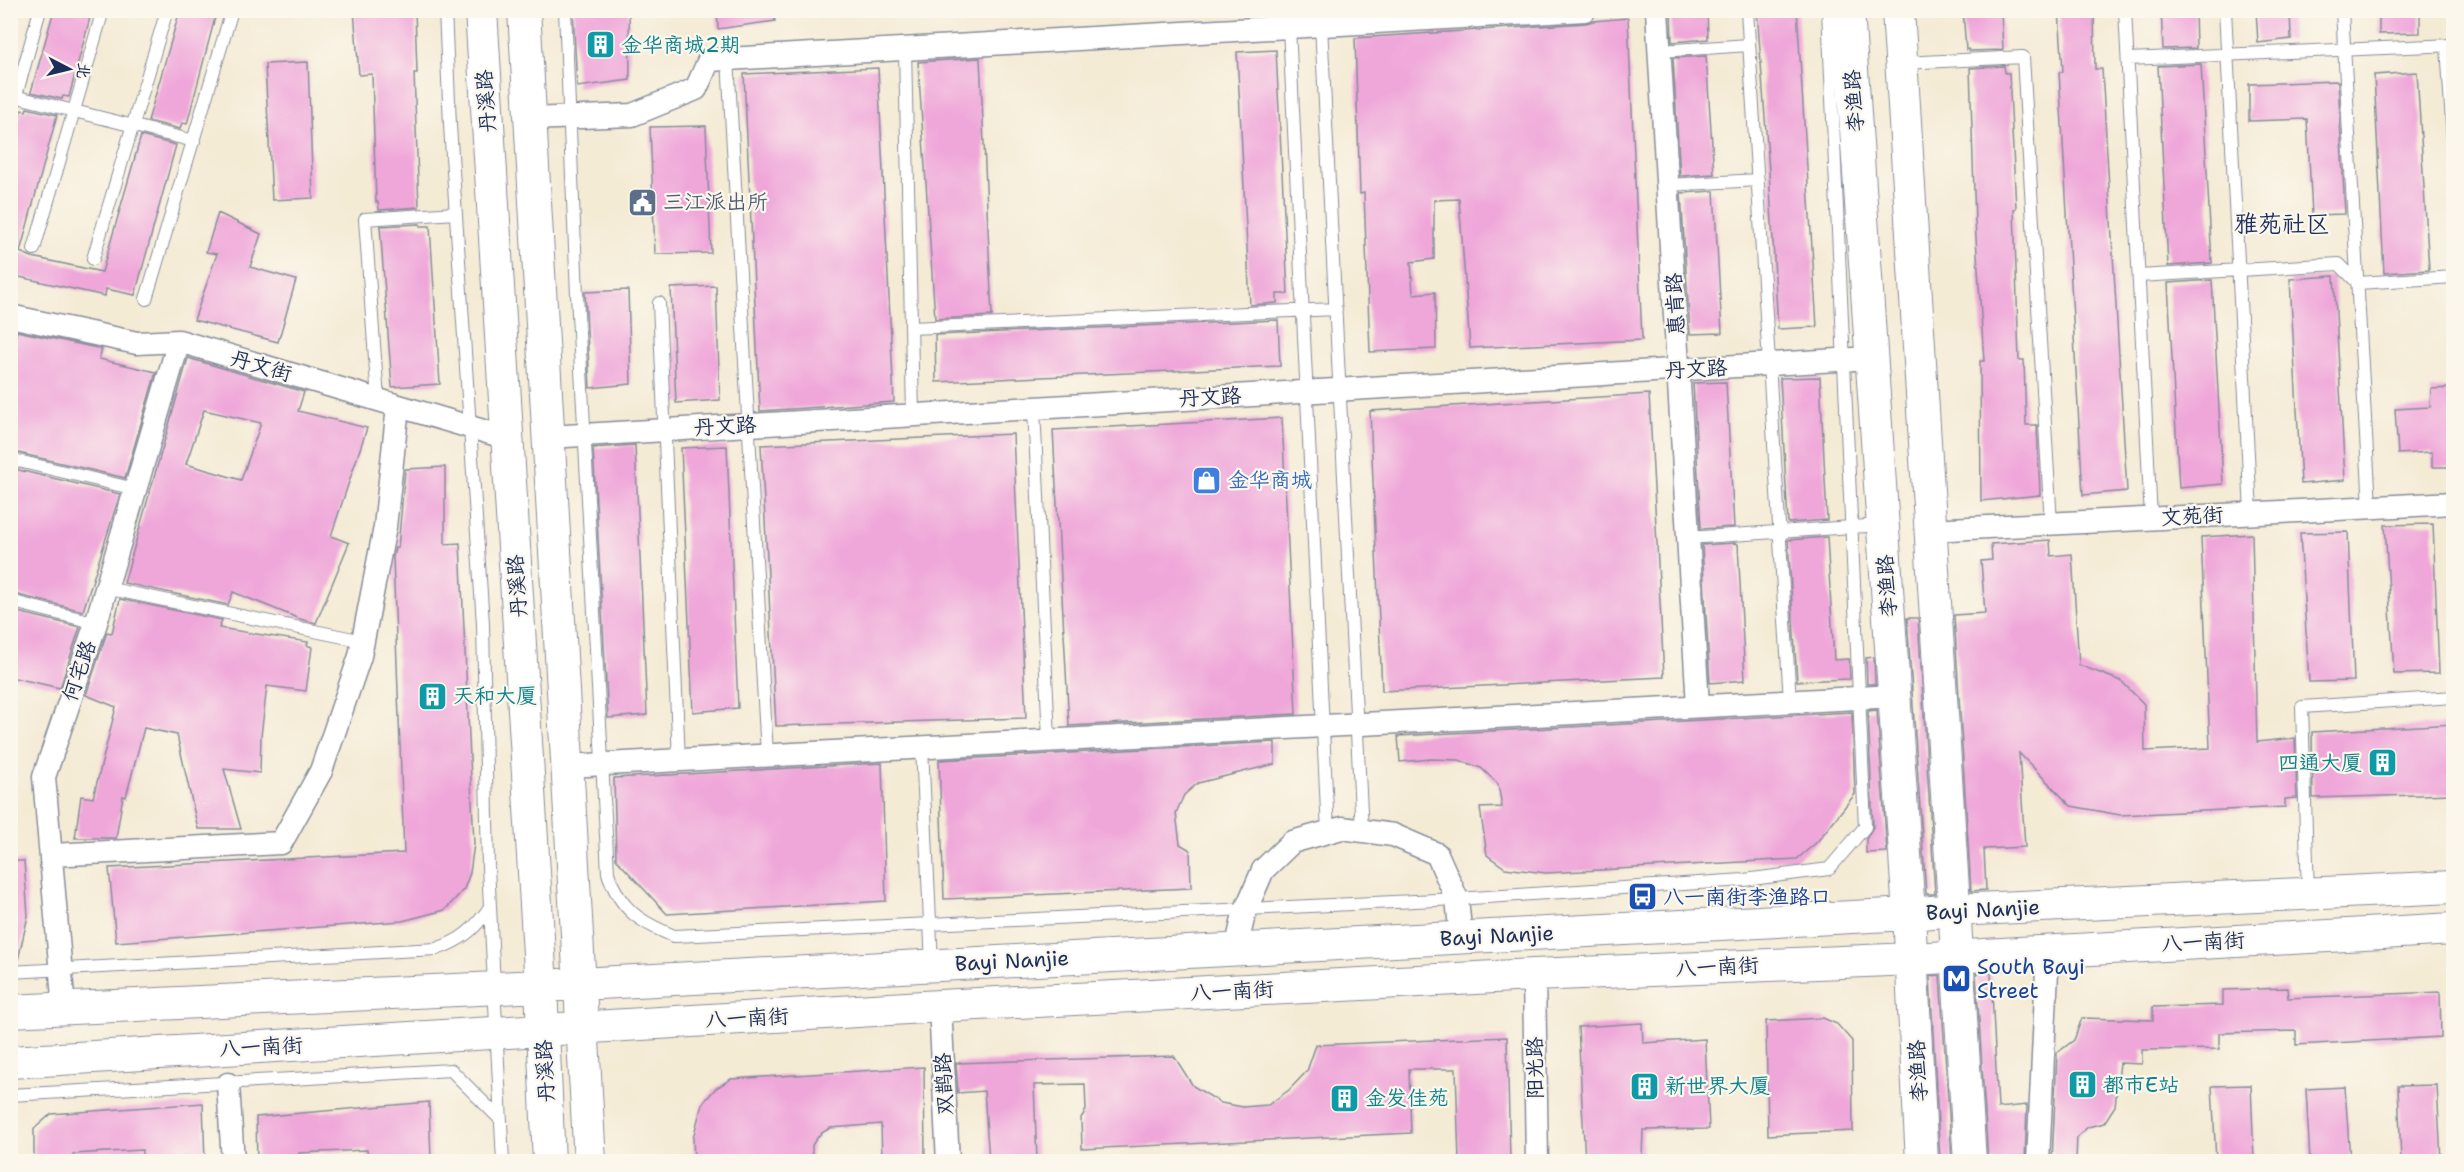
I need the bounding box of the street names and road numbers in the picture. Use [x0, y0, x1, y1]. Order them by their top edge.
street label: 丹溪路 [470, 69, 502, 133]
street label: 李渔路 [1838, 69, 1870, 133]
street label: 惠肯路 [1659, 272, 1691, 336]
street label: 丹文街 [227, 344, 295, 388]
street label: 丹文路 [1664, 353, 1728, 385]
street label: 丹文路 [1178, 381, 1242, 413]
street label: 丹文路 [693, 410, 757, 442]
street label: 文苑街 [2160, 500, 2224, 532]
street label: 丹溪路 [501, 554, 533, 618]
street label: 李渔路 [1871, 554, 1903, 618]
street label: 何宅路 [56, 637, 102, 705]
street label: Bayi Nanjie [1925, 893, 2041, 927]
street label: Bayi Nanjie [1439, 919, 1555, 953]
street label: 八一南街 [2160, 926, 2246, 958]
street label: Bayi Nanjie [954, 944, 1070, 978]
street label: 八一南街 [1674, 951, 1760, 983]
street label: 八一南街 [1189, 975, 1275, 1007]
street label: 八一南街 [704, 1002, 790, 1034]
street label: 八一南街 [218, 1031, 304, 1063]
street label: 阳光路 [1520, 1036, 1550, 1100]
street label: 丹溪路 [529, 1039, 561, 1103]
street label: 李渔路 [1902, 1039, 1934, 1103]
street label: 双鹊路 [928, 1052, 960, 1116]

